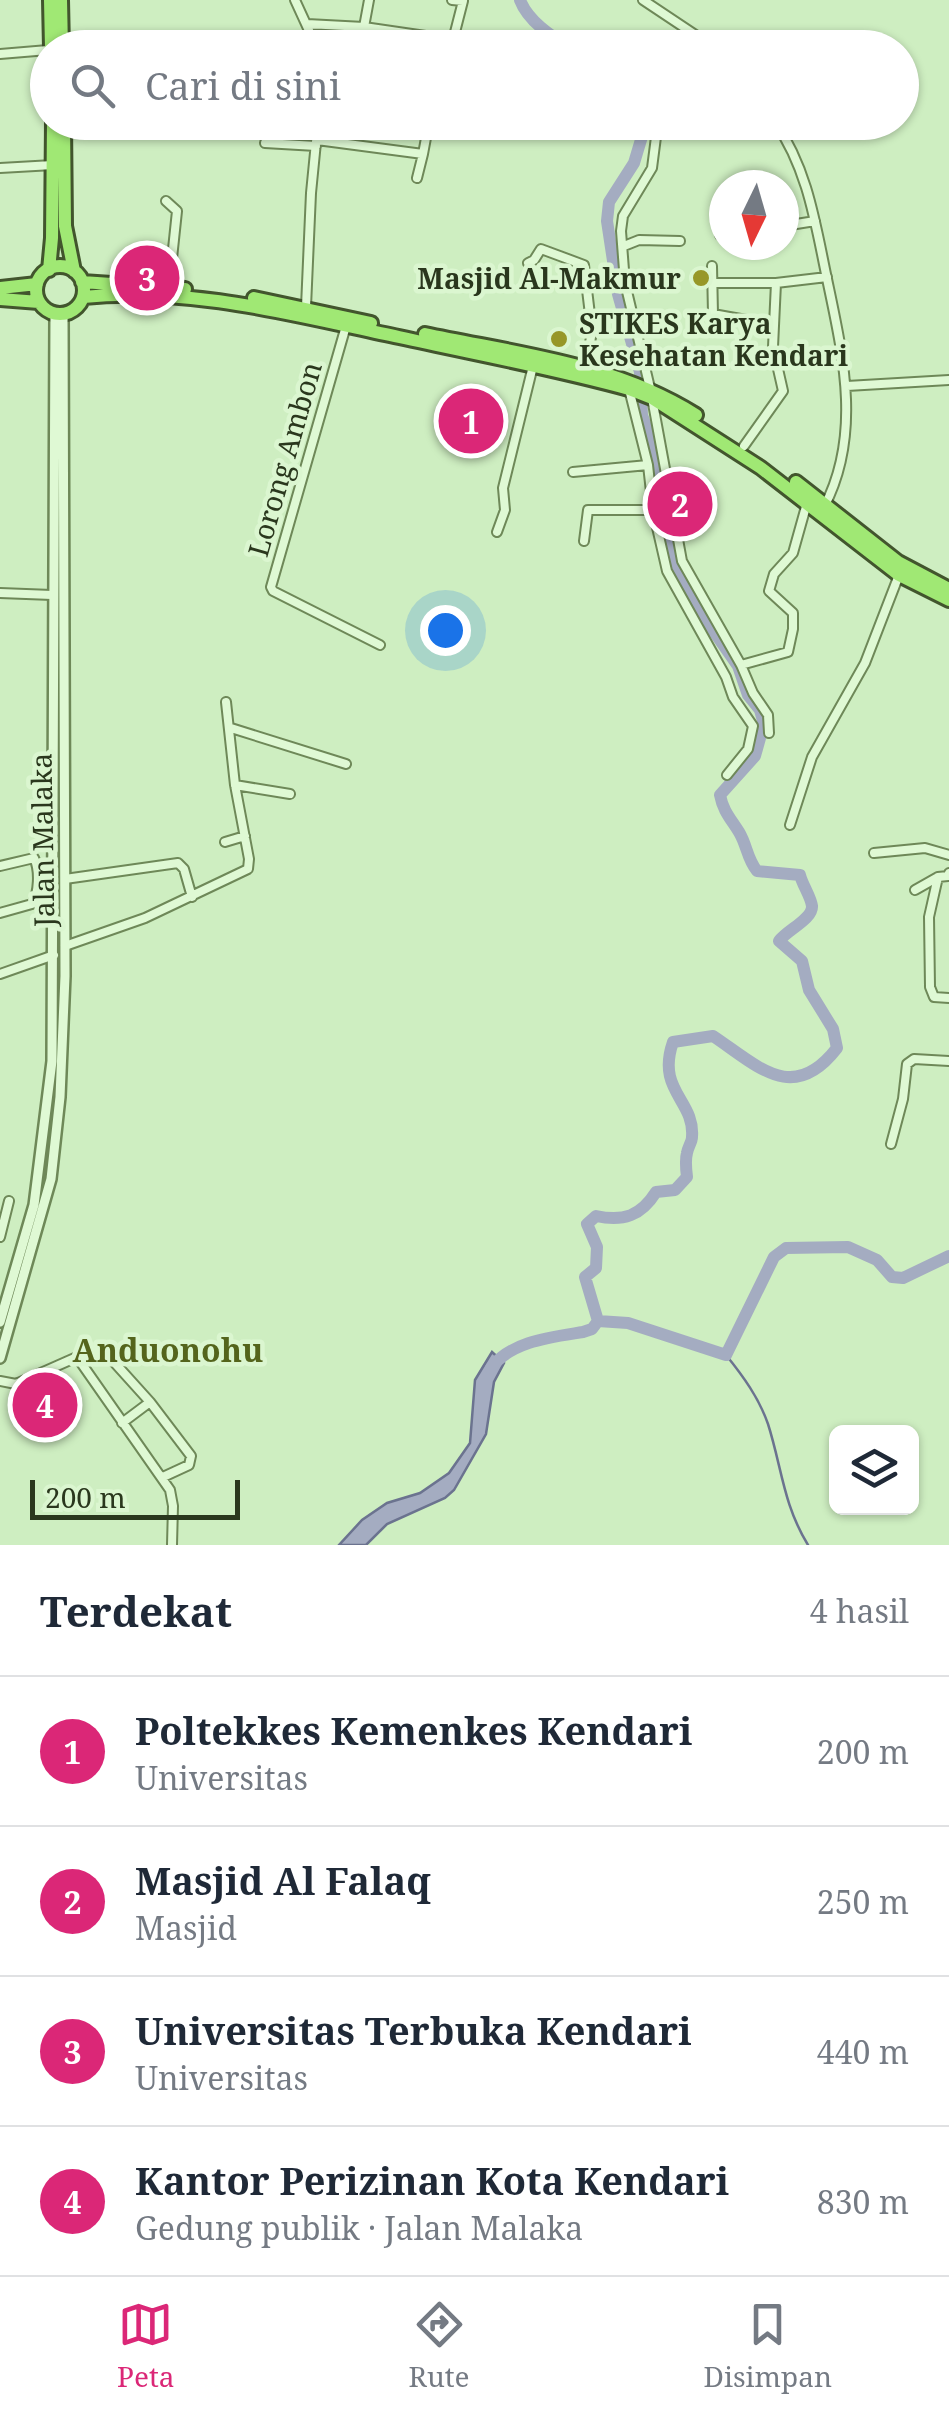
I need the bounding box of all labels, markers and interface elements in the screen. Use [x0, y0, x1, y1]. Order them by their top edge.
search box [30, 30, 919, 140]
icon: search [65, 58, 120, 113]
text: Cari di sini [145, 59, 341, 111]
north arrow [709, 170, 799, 260]
pin: 3 [114, 240, 180, 316]
place label: Masjid Al-Makmur [417, 259, 681, 297]
marker: Masjid Al-Makmur [690, 267, 712, 289]
place label: STIKES Karya Kesehatan Kendari [579, 304, 848, 374]
marker: STIKES Karya Kesehatan Kendari [548, 328, 570, 350]
street label: Lorong Ambon [238, 357, 330, 561]
pin: 1 [438, 384, 504, 458]
pin: 2 [648, 466, 712, 542]
your location [420, 605, 471, 656]
street label: Jalan Malaka [21, 753, 63, 928]
district label: Anduonohu [73, 1328, 263, 1371]
pin: 4 [12, 1368, 78, 1442]
map controls [829, 1425, 919, 1515]
button: layers [829, 1425, 919, 1515]
scale bar [30, 1475, 240, 1520]
text: 200 m [45, 1478, 126, 1516]
text: Terdekat [40, 1582, 232, 1639]
text: 4 hasil [810, 1589, 909, 1632]
text: Poltekkes Kemenkes Kendari [135, 1704, 692, 1756]
text: 1 [63, 1730, 82, 1773]
text: 200 m [817, 1730, 909, 1773]
text: Universitas [135, 1756, 308, 1799]
text: Masjid Al Falaq [135, 1854, 431, 1906]
text: 2 [63, 1880, 82, 1923]
text: 250 m [817, 1880, 909, 1923]
text: Masjid [135, 1906, 237, 1949]
text: Universitas Terbuka Kendari [135, 2004, 692, 2056]
text: 3 [63, 2030, 82, 2073]
text: 440 m [817, 2030, 909, 2073]
text: Universitas [135, 2056, 308, 2099]
text: Kantor Perizinan Kota Kendari [135, 2154, 729, 2206]
text: 4 [63, 2180, 82, 2223]
text: 830 m [817, 2180, 909, 2223]
text: Gedung publik · Jalan Malaka [135, 2206, 583, 2249]
tab: Peta [117, 2297, 175, 2395]
tab: Rute [409, 2297, 470, 2395]
tab: Disimpan [704, 2297, 832, 2395]

